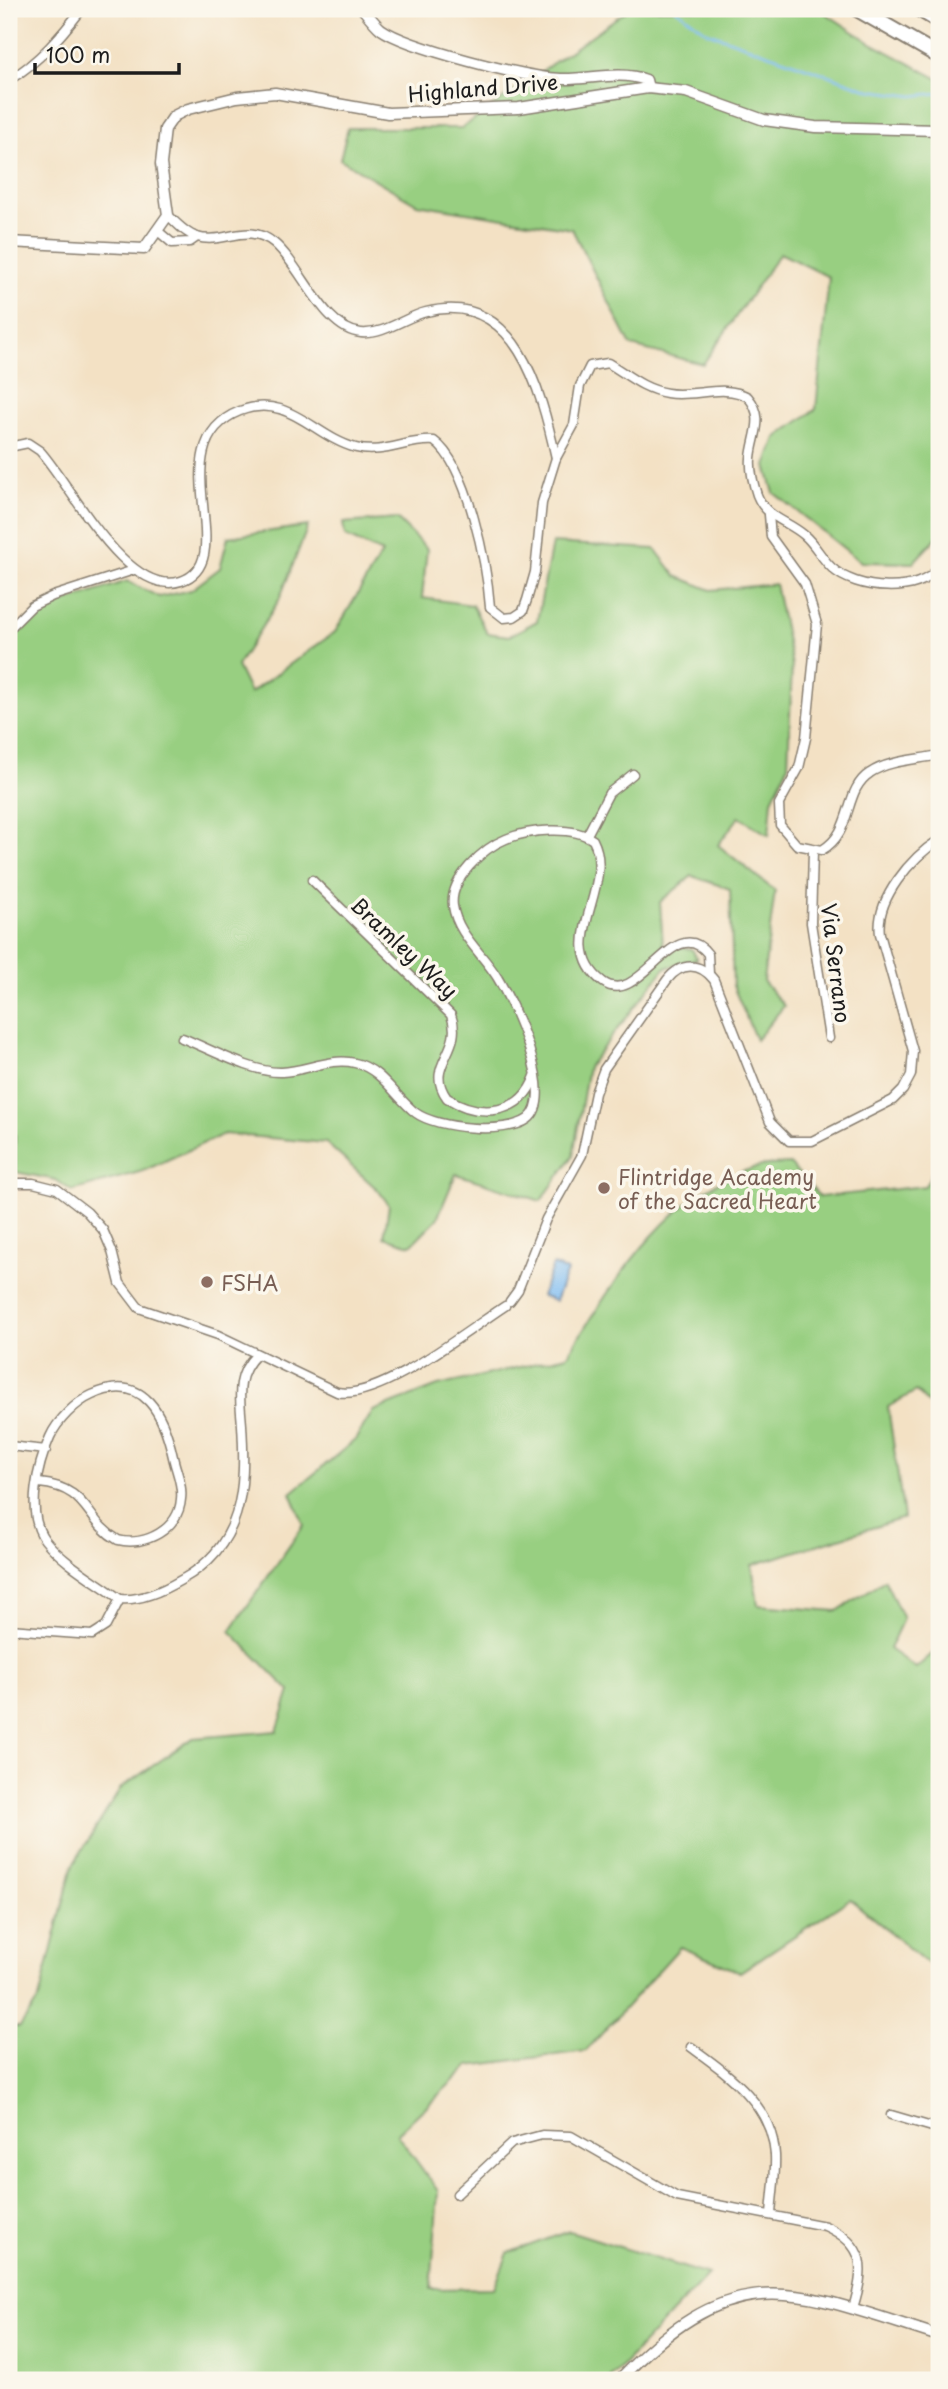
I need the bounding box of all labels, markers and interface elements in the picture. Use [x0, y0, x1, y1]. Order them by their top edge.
scale bar [35, 32, 178, 76]
text: 100 m [46, 38, 110, 70]
street label: Highland Drive [407, 65, 559, 109]
street label: Bramley Way [344, 889, 466, 1005]
street label: Via Serrano [814, 901, 860, 1025]
place label: Flintridge Academy of the Sacred Heart [618, 1160, 817, 1216]
marker: Flintridge Academy of the Sacred Heart [596, 1180, 612, 1196]
place label: FSHA [221, 1266, 278, 1298]
marker: FSHA [199, 1274, 215, 1290]

